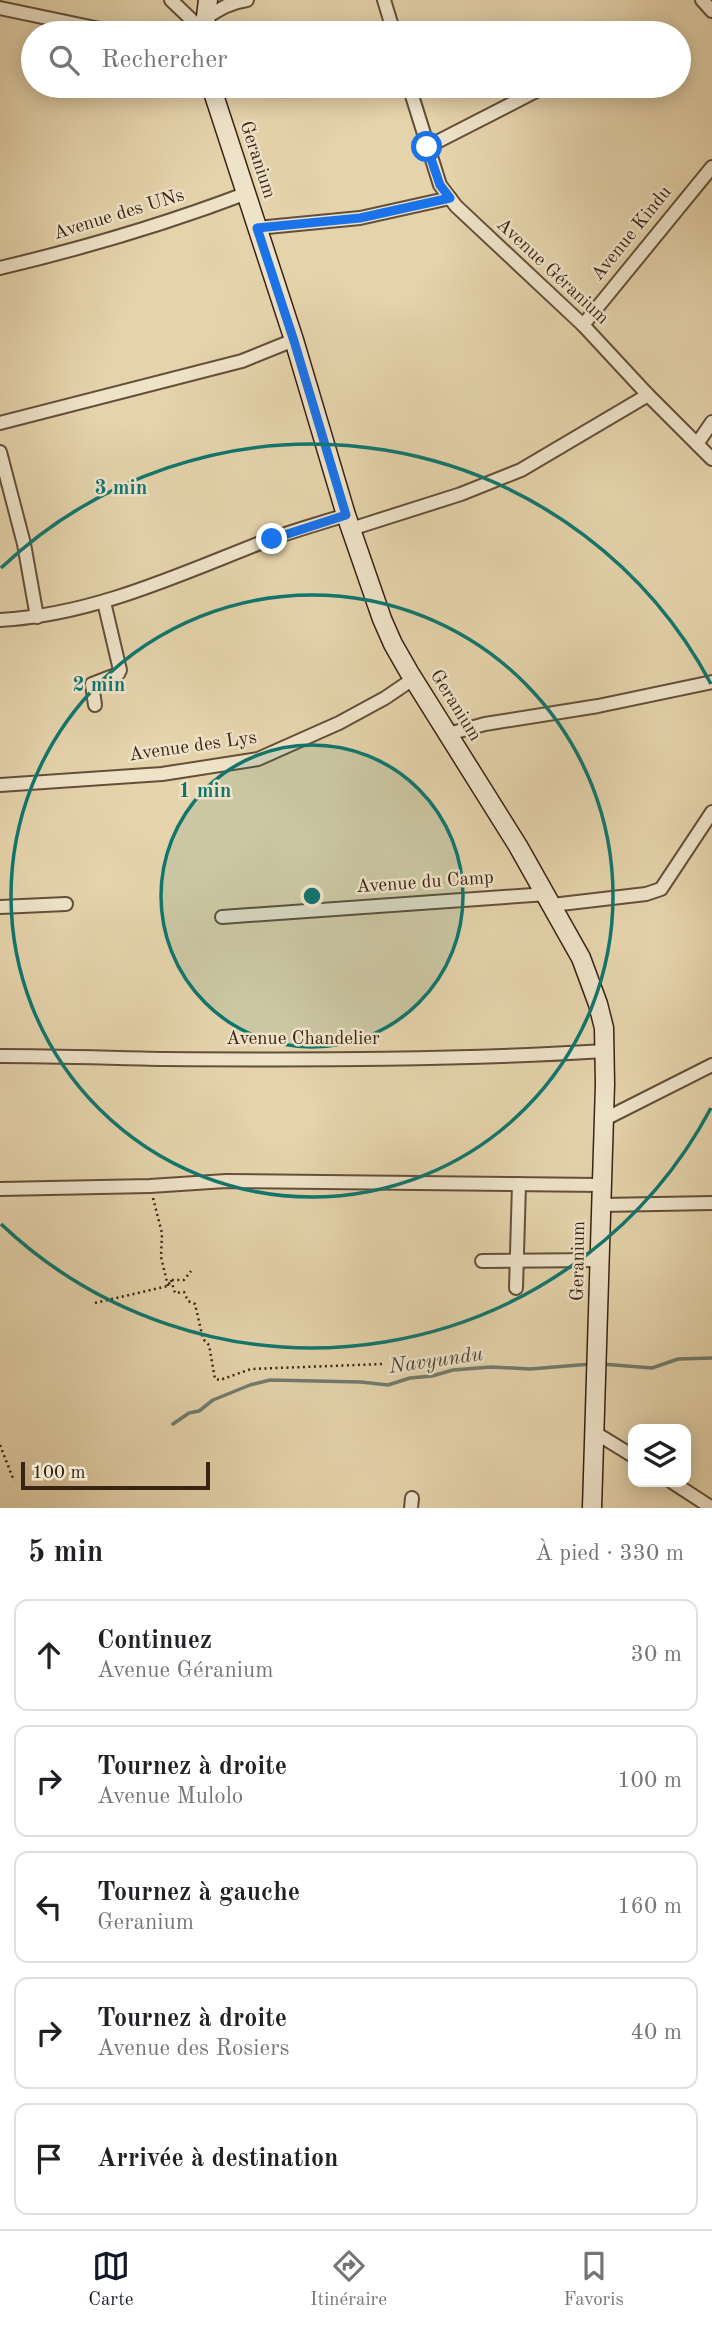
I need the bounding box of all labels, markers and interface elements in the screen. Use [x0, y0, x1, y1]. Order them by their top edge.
search box [21, 21, 691, 98]
icon: search [45, 41, 83, 79]
text: Rechercher [101, 47, 228, 73]
street label: Geranium [236, 119, 278, 201]
route start [411, 131, 442, 162]
street label: Avenue Kindu [588, 183, 676, 285]
street label: Avenue des UNs [51, 186, 187, 244]
street label: Avenue Géranium [492, 215, 612, 329]
text: 3 min [95, 478, 147, 499]
route end [256, 523, 287, 554]
street label: Geranium [426, 667, 484, 745]
text: 2 min [73, 675, 125, 696]
street label: Avenue des Lys [128, 729, 258, 765]
text: 1 min [179, 781, 231, 802]
street label: Avenue du Camp [355, 869, 495, 897]
centre of rings [300, 884, 324, 908]
street label: Avenue Chandelier [226, 1030, 380, 1049]
street label: Geranium [569, 1221, 589, 1301]
water label: Navyundu [386, 1344, 485, 1378]
map controls [628, 1424, 691, 1487]
button: layers [628, 1424, 691, 1487]
scale bar [21, 1459, 210, 1491]
text: 100 m [32, 1464, 85, 1483]
text: 5 min [28, 1538, 103, 1568]
text: À pied · 330 m [535, 1542, 684, 1565]
text: Continuez [97, 1628, 212, 1654]
icon: ahead [30, 1636, 68, 1674]
text: 30 m [631, 1643, 682, 1666]
text: Avenue Géranium [97, 1659, 274, 1682]
text: Tournez à droite [97, 1754, 287, 1780]
icon: right [30, 1762, 68, 1800]
text: 100 m [617, 1769, 682, 1792]
text: Avenue Mulolo [97, 1785, 243, 1808]
text: Tournez à gauche [97, 1880, 300, 1906]
icon: left [30, 1888, 68, 1926]
text: 160 m [617, 1895, 682, 1918]
text: Geranium [97, 1911, 194, 1934]
text: Tournez à droite [97, 2006, 287, 2032]
icon: right [30, 2014, 68, 2052]
text: 40 m [631, 2021, 682, 2044]
text: Avenue des Rosiers [97, 2037, 290, 2060]
icon: arrive [30, 2140, 68, 2178]
text: Arrivée à destination [97, 2146, 339, 2172]
tab: Carte [88, 2247, 134, 2312]
tab: Itinéraire [310, 2247, 387, 2312]
tab: Favoris [564, 2247, 624, 2312]

